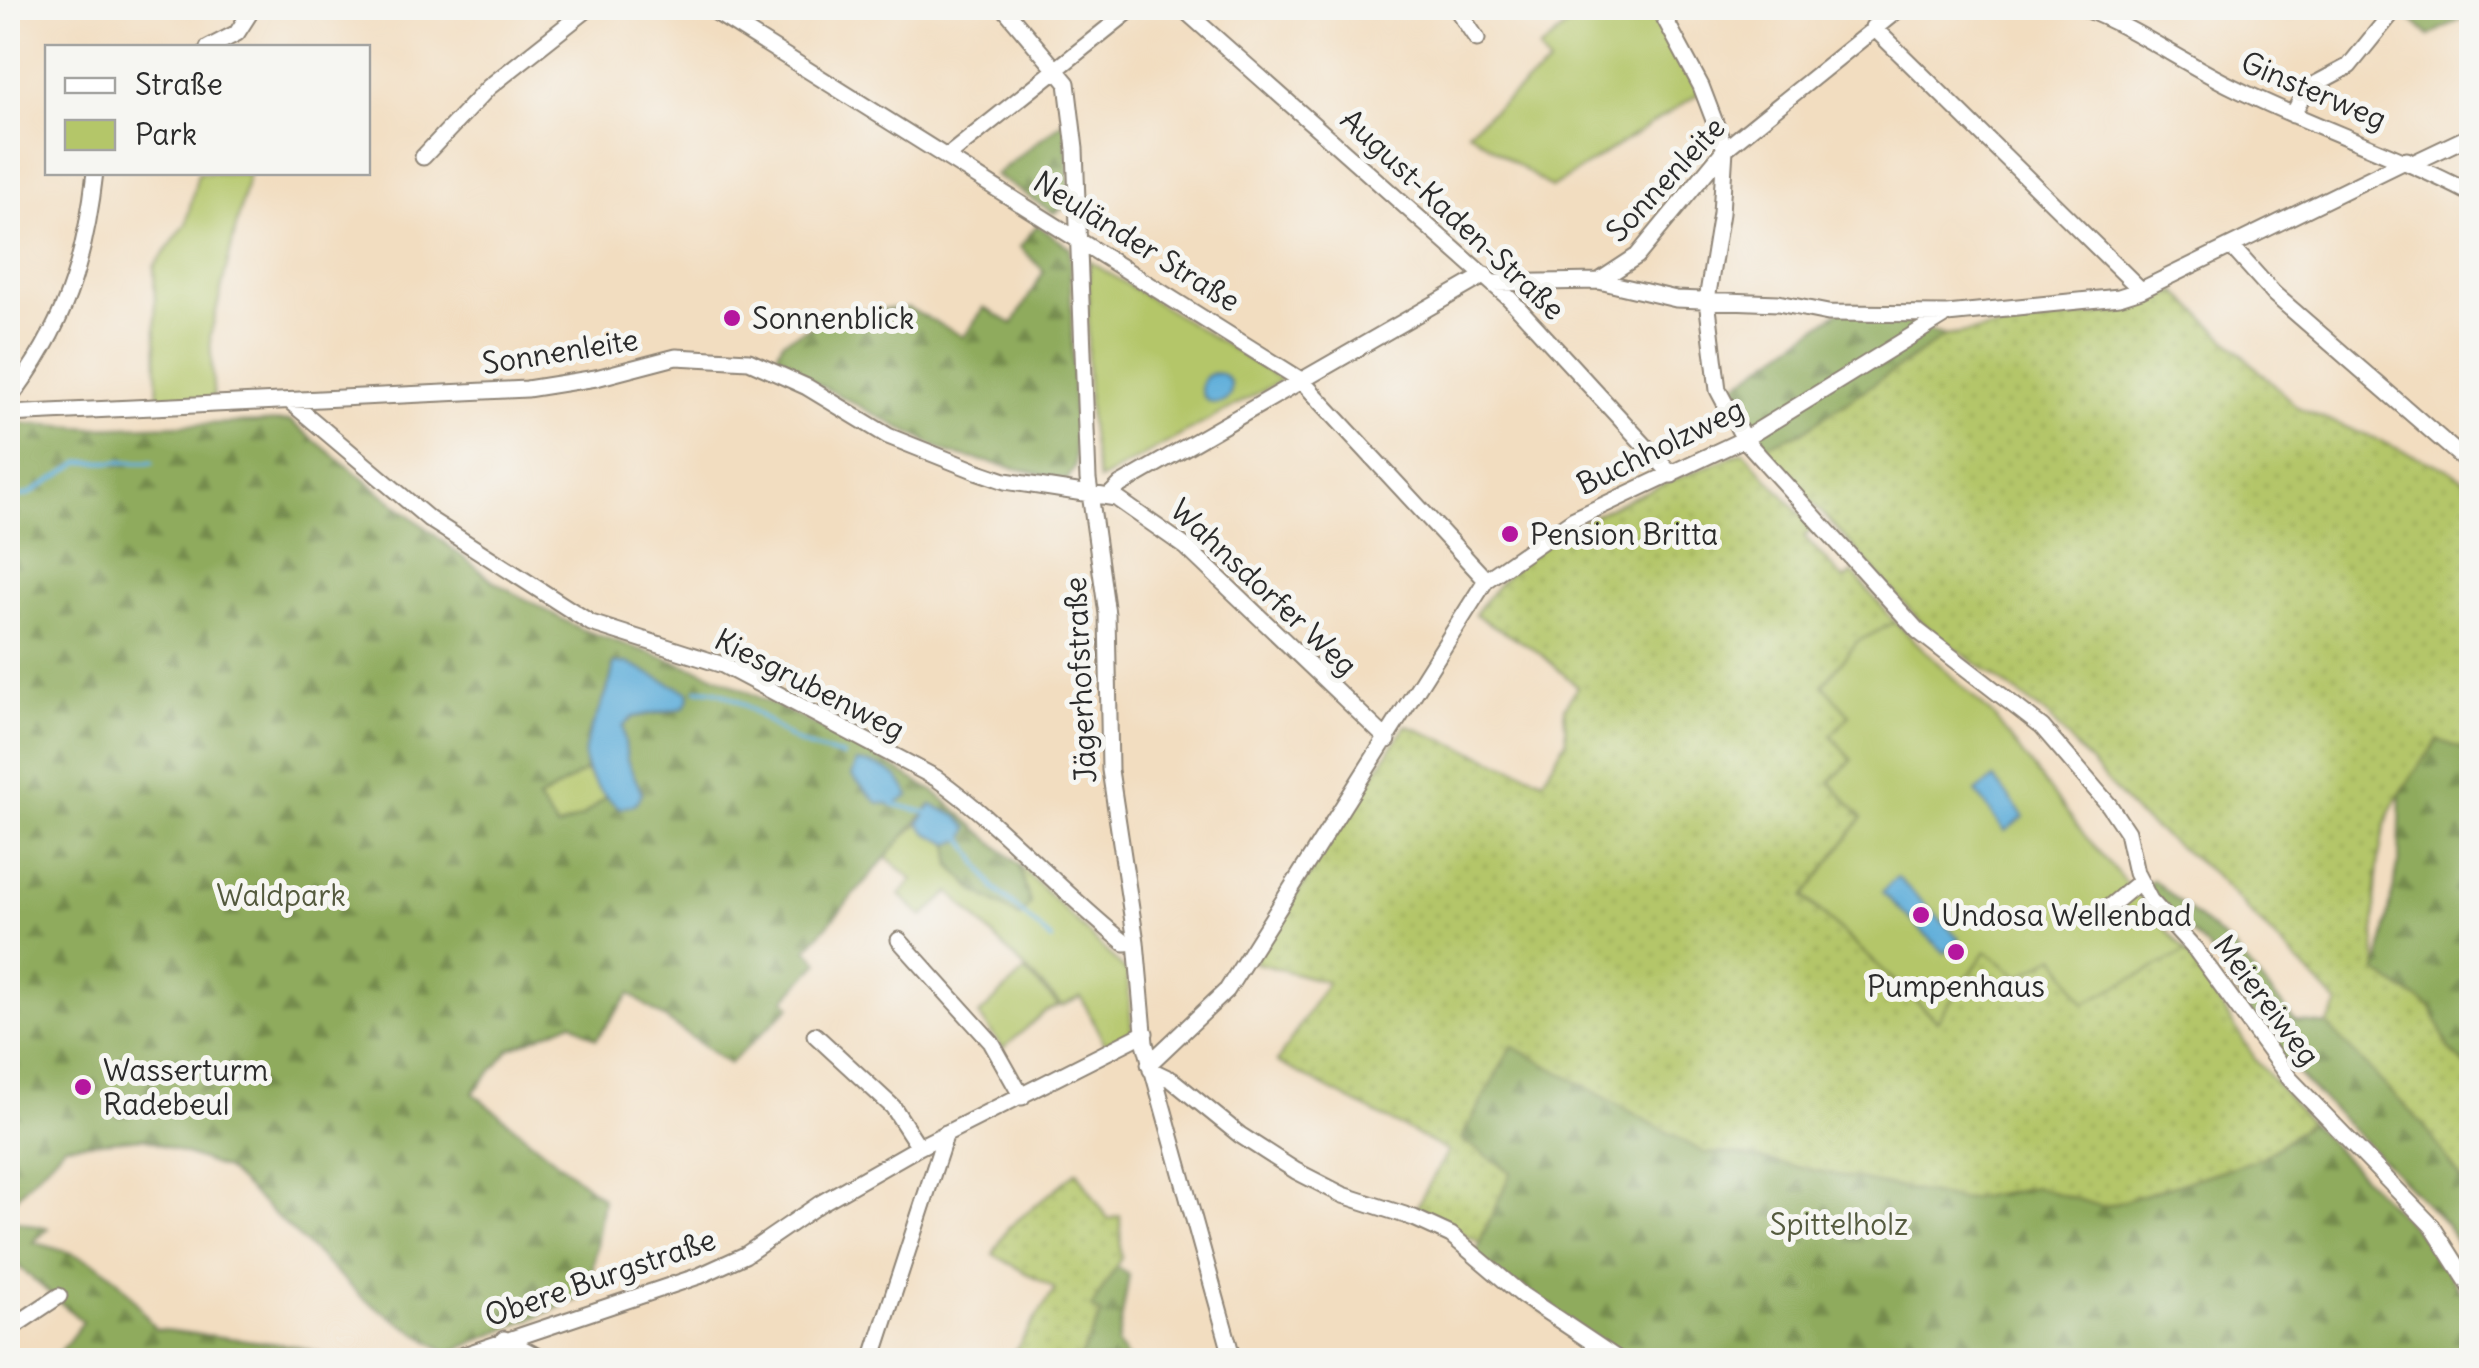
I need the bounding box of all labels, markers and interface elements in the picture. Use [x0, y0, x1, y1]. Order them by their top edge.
street label: Ginsterweg [2236, 42, 2392, 138]
legend [45, 45, 370, 175]
text: Straße [135, 65, 223, 103]
street label: August-Kaden-Straße [1333, 100, 1573, 328]
street label: Sonnenleite [1597, 108, 1733, 250]
text: Park [135, 115, 197, 153]
street label: Neuländer Straße [1027, 162, 1247, 320]
place label: Sonnenblick [752, 299, 914, 337]
marker: Sonnenblick [721, 307, 743, 329]
street label: Sonnenleite [479, 320, 641, 382]
street label: Buchholzweg [1570, 389, 1750, 503]
street label: Wahnsdorfer Weg [1162, 491, 1366, 683]
place label: Pension Britta [1530, 515, 1718, 553]
marker: Pension Britta [1499, 523, 1521, 545]
street label: Jägerhofstraße [1056, 576, 1104, 784]
street label: Kiesgrubenweg [709, 620, 911, 748]
park label: Waldpark [216, 876, 346, 914]
place label: Undosa Wellenbad [1941, 896, 2192, 934]
marker: Undosa Wellenbad [1910, 904, 1932, 926]
street label: Meiereiweg [2206, 927, 2328, 1073]
marker: Pumpenhaus [1945, 941, 1967, 963]
place label: Pumpenhaus [1867, 967, 2045, 1005]
place label: Wasserturm Radebeul [103, 1051, 268, 1123]
marker: Wasserturm Radebeul [72, 1076, 94, 1098]
park label: Spittelholz [1770, 1205, 1908, 1243]
street label: Obere Burgstraße [480, 1220, 720, 1334]

